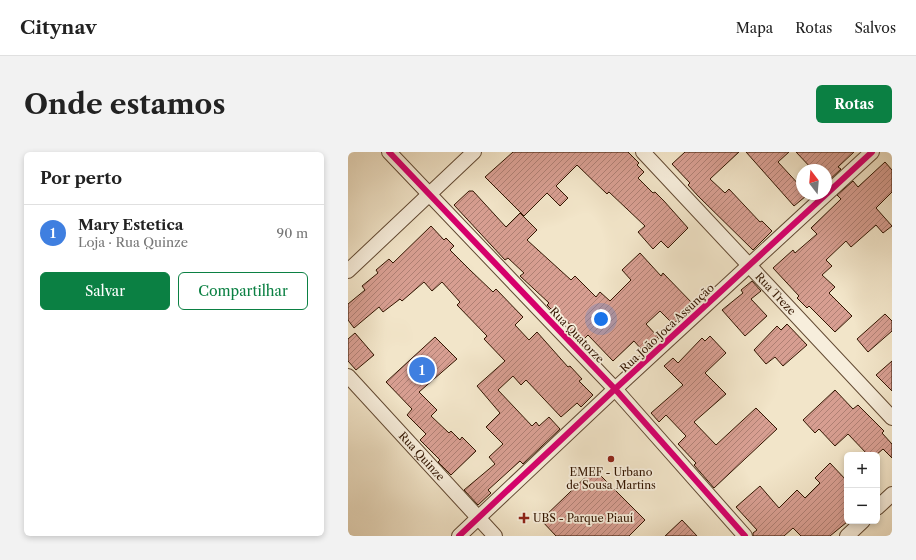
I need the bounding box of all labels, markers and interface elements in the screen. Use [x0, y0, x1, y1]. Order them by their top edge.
text: Citynav [20, 16, 97, 39]
text: Mapa [736, 19, 773, 37]
text: Rotas [795, 19, 832, 37]
text: Salvos [854, 19, 896, 37]
button: Rotas [816, 85, 892, 123]
text: Onde estamos [24, 87, 225, 121]
north arrow [796, 164, 832, 200]
text: Por perto [40, 168, 122, 188]
text: Mary Estetica [78, 215, 183, 234]
text: 1 [50, 225, 56, 241]
text: 90 m [277, 225, 308, 241]
text: Loja · Rua Quinze [78, 234, 188, 250]
street label: Rua Treze [752, 269, 799, 318]
button: Salvar [40, 272, 170, 310]
button: Compartilhar [178, 272, 308, 310]
street label: Rua João Joca Assunção [617, 281, 717, 375]
street label: Rua Quatorze [547, 304, 607, 366]
your location [591, 309, 611, 329]
pin: 1 [409, 355, 435, 385]
street label: Rua Quinze [396, 429, 448, 484]
map controls [844, 452, 880, 524]
button: + [844, 452, 880, 488]
marker: EMEF - Urbano de Sousa Martins [606, 454, 616, 464]
place label: EMEF - Urbano de Sousa Martins [566, 465, 656, 492]
button: − [844, 488, 880, 524]
place label: UBS - Parque Piauí [533, 511, 634, 525]
marker: UBS - Parque Piauí [518, 512, 530, 524]

